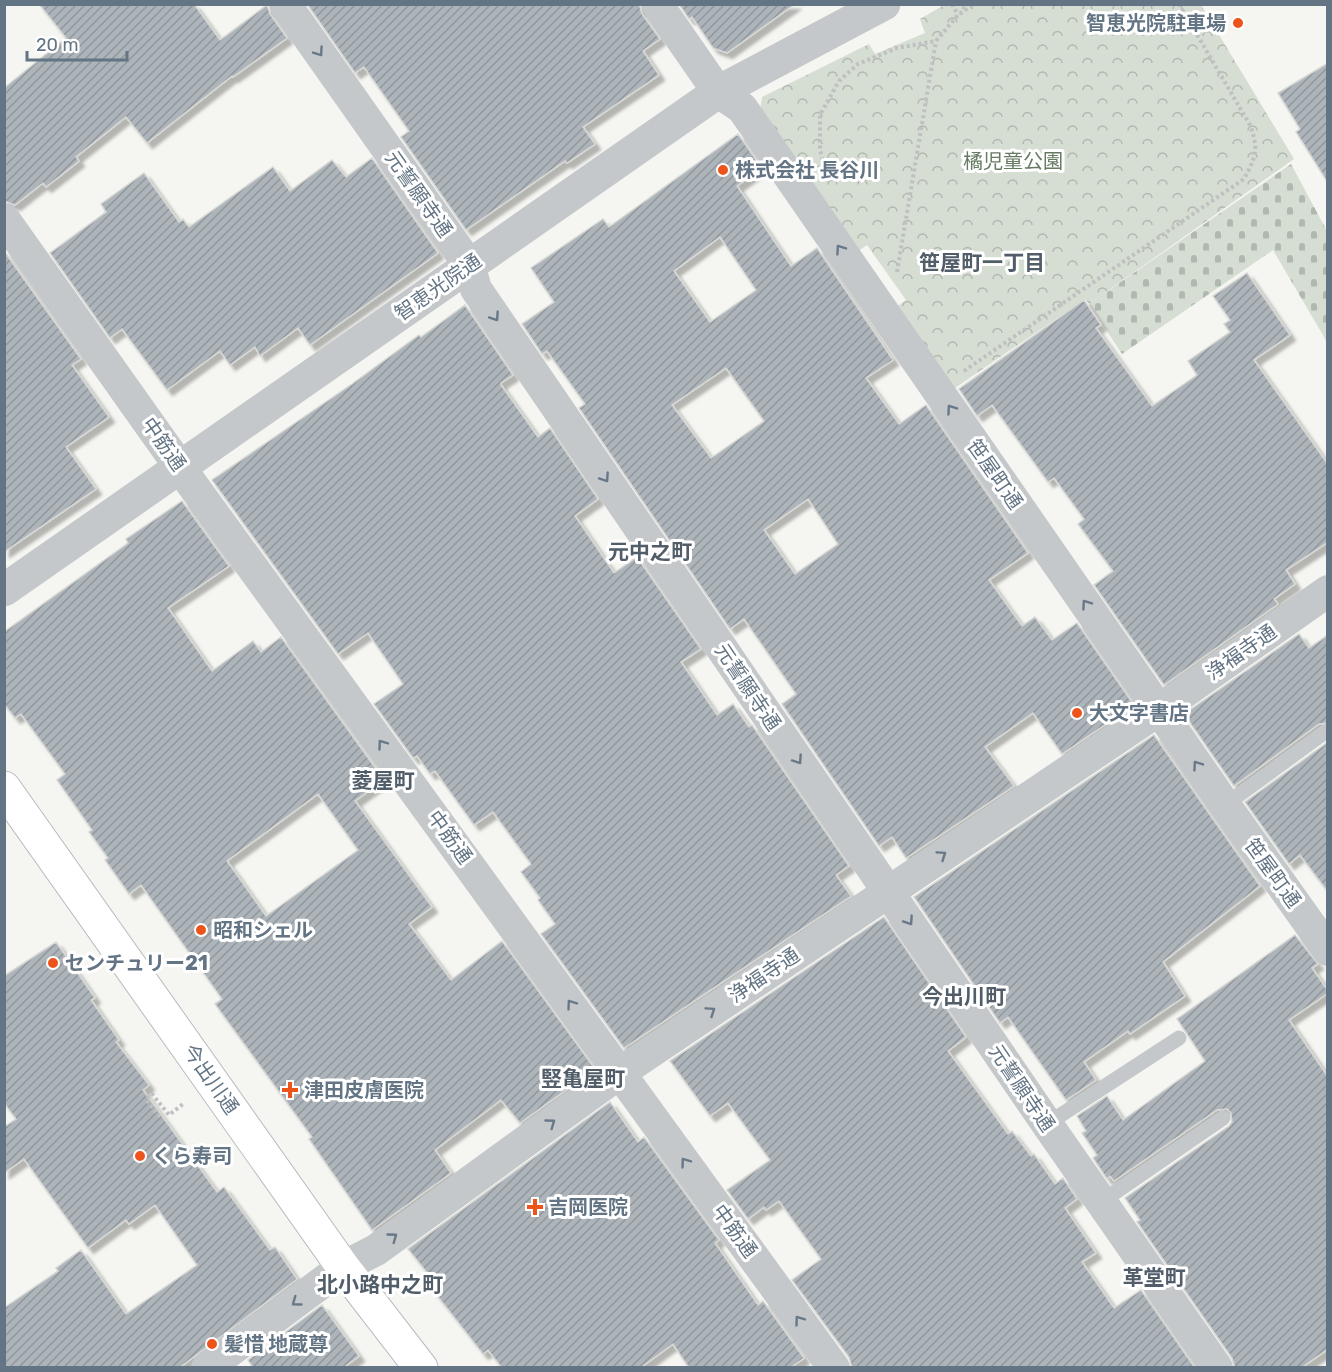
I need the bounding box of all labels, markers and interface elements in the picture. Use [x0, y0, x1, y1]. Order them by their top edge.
place label: 智恵光院駐車場 [1086, 11, 1226, 35]
marker: 智恵光院駐車場 [1231, 16, 1245, 30]
scale bar [27, 24, 128, 62]
text: 20 m [36, 34, 78, 56]
one-way arrow [312, 46, 323, 57]
street label: 元誓願寺通 [380, 146, 458, 242]
park label: 橘児童公園 [963, 149, 1063, 173]
place label: 株式会社 長谷川 [735, 158, 879, 182]
marker: 株式会社 長谷川 [716, 163, 730, 177]
one-way arrow [836, 245, 847, 256]
street label: 智恵光院通 [390, 248, 486, 326]
district label: 笹屋町一丁目 [919, 250, 1045, 275]
one-way arrow [488, 310, 499, 321]
one-way arrow [947, 405, 958, 416]
street label: 中筋通 [137, 413, 191, 475]
street label: 笹屋町通 [962, 434, 1028, 514]
one-way arrow [598, 471, 609, 482]
district label: 元中之町 [608, 539, 692, 564]
one-way arrow [1082, 600, 1093, 611]
street label: 浄福寺通 [1201, 619, 1281, 685]
street label: 元誓願寺通 [710, 639, 786, 735]
place label: 大文字書店 [1089, 701, 1189, 725]
marker: 大文字書店 [1070, 706, 1084, 720]
one-way arrow [378, 740, 389, 751]
one-way arrow [791, 754, 803, 764]
one-way arrow [1193, 760, 1204, 771]
district label: 菱屋町 [352, 768, 415, 793]
street label: 中筋通 [423, 806, 477, 868]
street label: 笹屋町通 [1240, 834, 1306, 912]
one-way arrow [935, 851, 946, 862]
one-way arrow [902, 914, 913, 925]
place label: 昭和シェル [213, 918, 313, 942]
marker: 昭和シェル [194, 923, 208, 937]
street label: 浄福寺通 [724, 943, 804, 1007]
place label: センチュリー21 [65, 951, 208, 975]
marker: センチュリー21 [46, 956, 60, 970]
district label: 今出川町 [922, 984, 1006, 1009]
one-way arrow [567, 999, 578, 1010]
one-way arrow [704, 1007, 715, 1018]
street label: 今出川通 [178, 1039, 244, 1119]
street label: 元誓願寺通 [984, 1040, 1060, 1136]
district label: 竪亀屋町 [541, 1066, 625, 1091]
place label: 津田皮膚医院 [304, 1078, 424, 1102]
marker: 津田皮膚医院 [281, 1081, 299, 1099]
one-way arrow [545, 1119, 556, 1130]
place label: くら寿司 [152, 1144, 232, 1168]
marker: くら寿司 [133, 1149, 147, 1163]
one-way arrow [681, 1157, 692, 1168]
place label: 吉岡医院 [548, 1195, 628, 1219]
marker: 吉岡医院 [526, 1198, 544, 1216]
street label: 中筋通 [708, 1200, 762, 1262]
one-way arrow [387, 1233, 398, 1244]
district label: 革堂町 [1123, 1265, 1186, 1290]
district label: 北小路中之町 [317, 1272, 443, 1297]
one-way arrow [292, 1295, 303, 1306]
one-way arrow [795, 1316, 806, 1327]
place label: 髪惜 地蔵尊 [224, 1332, 328, 1356]
marker: 髪惜 地蔵尊 [205, 1337, 219, 1351]

